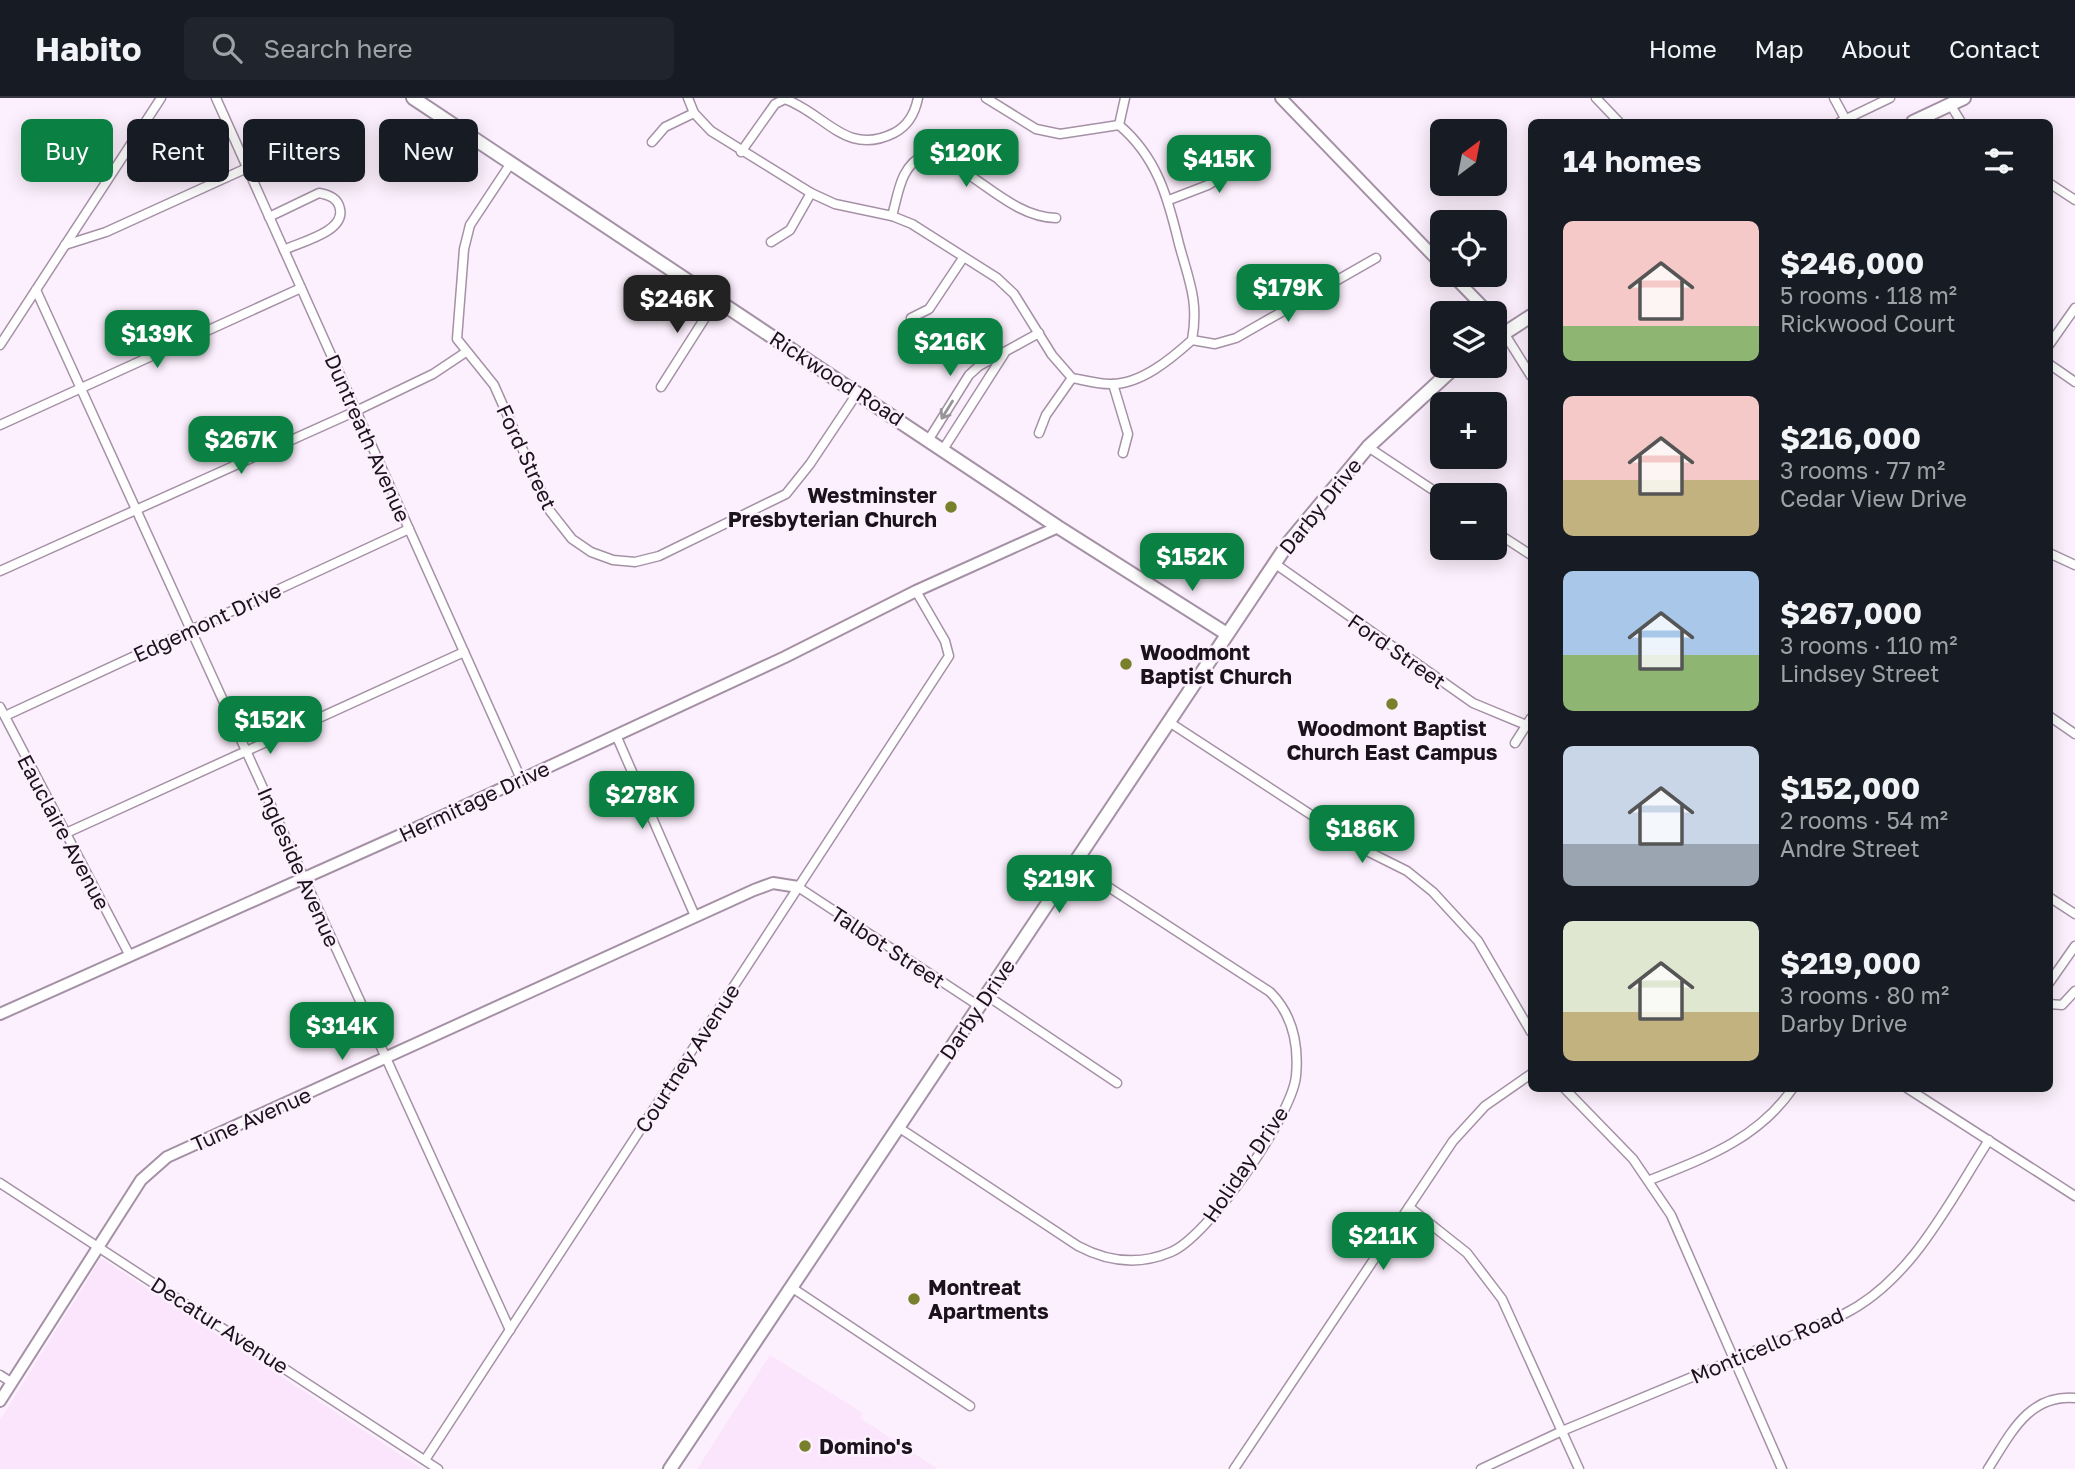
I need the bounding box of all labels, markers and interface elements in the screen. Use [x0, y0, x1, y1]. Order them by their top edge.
search box [184, 17, 674, 80]
text: Habito [35, 29, 142, 68]
icon: search [208, 29, 246, 67]
text: Search here [264, 33, 413, 64]
text: Home [1649, 34, 1717, 63]
text: Map [1755, 34, 1804, 63]
text: About [1842, 34, 1911, 63]
text: Contact [1949, 34, 2040, 63]
chip: Buy [21, 119, 113, 182]
chip: Rent [127, 119, 229, 182]
chip: Filters [243, 119, 365, 182]
chip: New [379, 119, 478, 182]
north arrow [1430, 119, 1507, 196]
map controls [1430, 119, 1507, 560]
pin: $120K [917, 130, 1015, 189]
pin: $415K [1170, 136, 1268, 195]
text: $120K [930, 138, 1002, 166]
icon: filters [1980, 142, 2018, 180]
text: 14 homes [1563, 143, 1702, 179]
text: $415K [1183, 144, 1255, 172]
button: locate [1430, 210, 1507, 287]
text: $246,000 [1780, 245, 1924, 281]
icon: home [1619, 249, 1703, 333]
pin: $179K [1239, 264, 1337, 324]
text: $179K [1252, 273, 1324, 301]
pin: $246K [628, 275, 726, 335]
text: 5 rooms · 118 m² [1780, 281, 1957, 309]
text: $246K [639, 284, 715, 312]
button: layers [1430, 301, 1507, 378]
text: Rickwood Court [1780, 309, 1955, 337]
pin: $139K [108, 310, 206, 370]
pin: $216K [901, 318, 999, 378]
text: $139K [121, 319, 193, 347]
street label: Rickwood Road [765, 325, 909, 431]
text: $216K [914, 327, 986, 355]
street label: Duntreath Avenue [319, 350, 417, 526]
button: + [1430, 392, 1507, 469]
street label: Ford Street [491, 400, 563, 514]
one-way arrow [939, 400, 954, 419]
pin: $267K [192, 416, 290, 476]
text: $216,000 [1780, 420, 1921, 456]
icon: home [1619, 424, 1703, 508]
text: $267K [204, 425, 278, 453]
street label: Darby Drive [1273, 453, 1367, 559]
text: 3 rooms · 77 m² [1780, 456, 1945, 484]
place label: Westminster Presbyterian Church [728, 482, 937, 532]
button: − [1430, 483, 1507, 560]
text: Cedar View Drive [1780, 484, 1967, 512]
marker: Westminster Presbyterian Church [943, 499, 959, 515]
pin: $152K [1143, 533, 1241, 593]
text: $152K [1156, 542, 1228, 570]
street label: Edgemont Drive [129, 576, 285, 668]
text: $267,000 [1780, 595, 1922, 631]
icon: home [1619, 599, 1703, 683]
street label: Ford Street [1343, 608, 1451, 694]
text: 3 rooms · 110 m² [1780, 631, 1957, 659]
place label: Woodmont Baptist Church [1140, 639, 1292, 689]
marker: Woodmont Baptist Church [1118, 656, 1134, 672]
text: Lindsey Street [1780, 659, 1939, 687]
pin: $152K [221, 696, 319, 756]
marker: Woodmont Baptist Church East Campus [1384, 696, 1400, 712]
text: $152K [234, 705, 306, 733]
place label: Woodmont Baptist Church East Campus [1286, 715, 1498, 765]
street label: Eauclaire Avenue [12, 750, 116, 914]
street label: Hermitage Drive [395, 755, 553, 847]
text: $152,000 [1780, 770, 1920, 806]
pin: $278K [593, 772, 691, 831]
icon: home [1619, 774, 1703, 858]
text: $278K [605, 780, 679, 808]
street label: Ingleside Avenue [252, 783, 346, 951]
pin: $186K [1313, 806, 1411, 865]
text: 2 rooms · 54 m² [1780, 806, 1948, 834]
text: $186K [1325, 814, 1399, 842]
text: Andre Street [1780, 834, 1920, 862]
pin: $219K [1010, 856, 1108, 915]
text: $219K [1023, 864, 1095, 892]
street label: Talbot Street [826, 900, 950, 994]
text: $219,000 [1780, 945, 1921, 981]
icon: home [1619, 949, 1703, 1033]
street label: Darby Drive [934, 954, 1020, 1064]
street label: Courtney Avenue [629, 979, 745, 1137]
text: 3 rooms · 80 m² [1780, 981, 1949, 1009]
pin: $314K [293, 1002, 391, 1062]
text: Darby Drive [1780, 1009, 1907, 1037]
text: $314K [306, 1011, 378, 1039]
street label: Tune Avenue [187, 1081, 315, 1157]
street label: Holiday Drive [1197, 1101, 1293, 1227]
pin: $211K [1334, 1212, 1432, 1272]
text: $211K [1348, 1221, 1418, 1249]
street label: Decatur Avenue [146, 1271, 294, 1379]
place label: Montreat Apartments [928, 1274, 1049, 1324]
marker: Montreat Apartments [906, 1291, 922, 1307]
street label: Monticello Road [1687, 1301, 1847, 1389]
place label: Domino's [819, 1433, 913, 1459]
marker: Domino's [797, 1438, 813, 1454]

